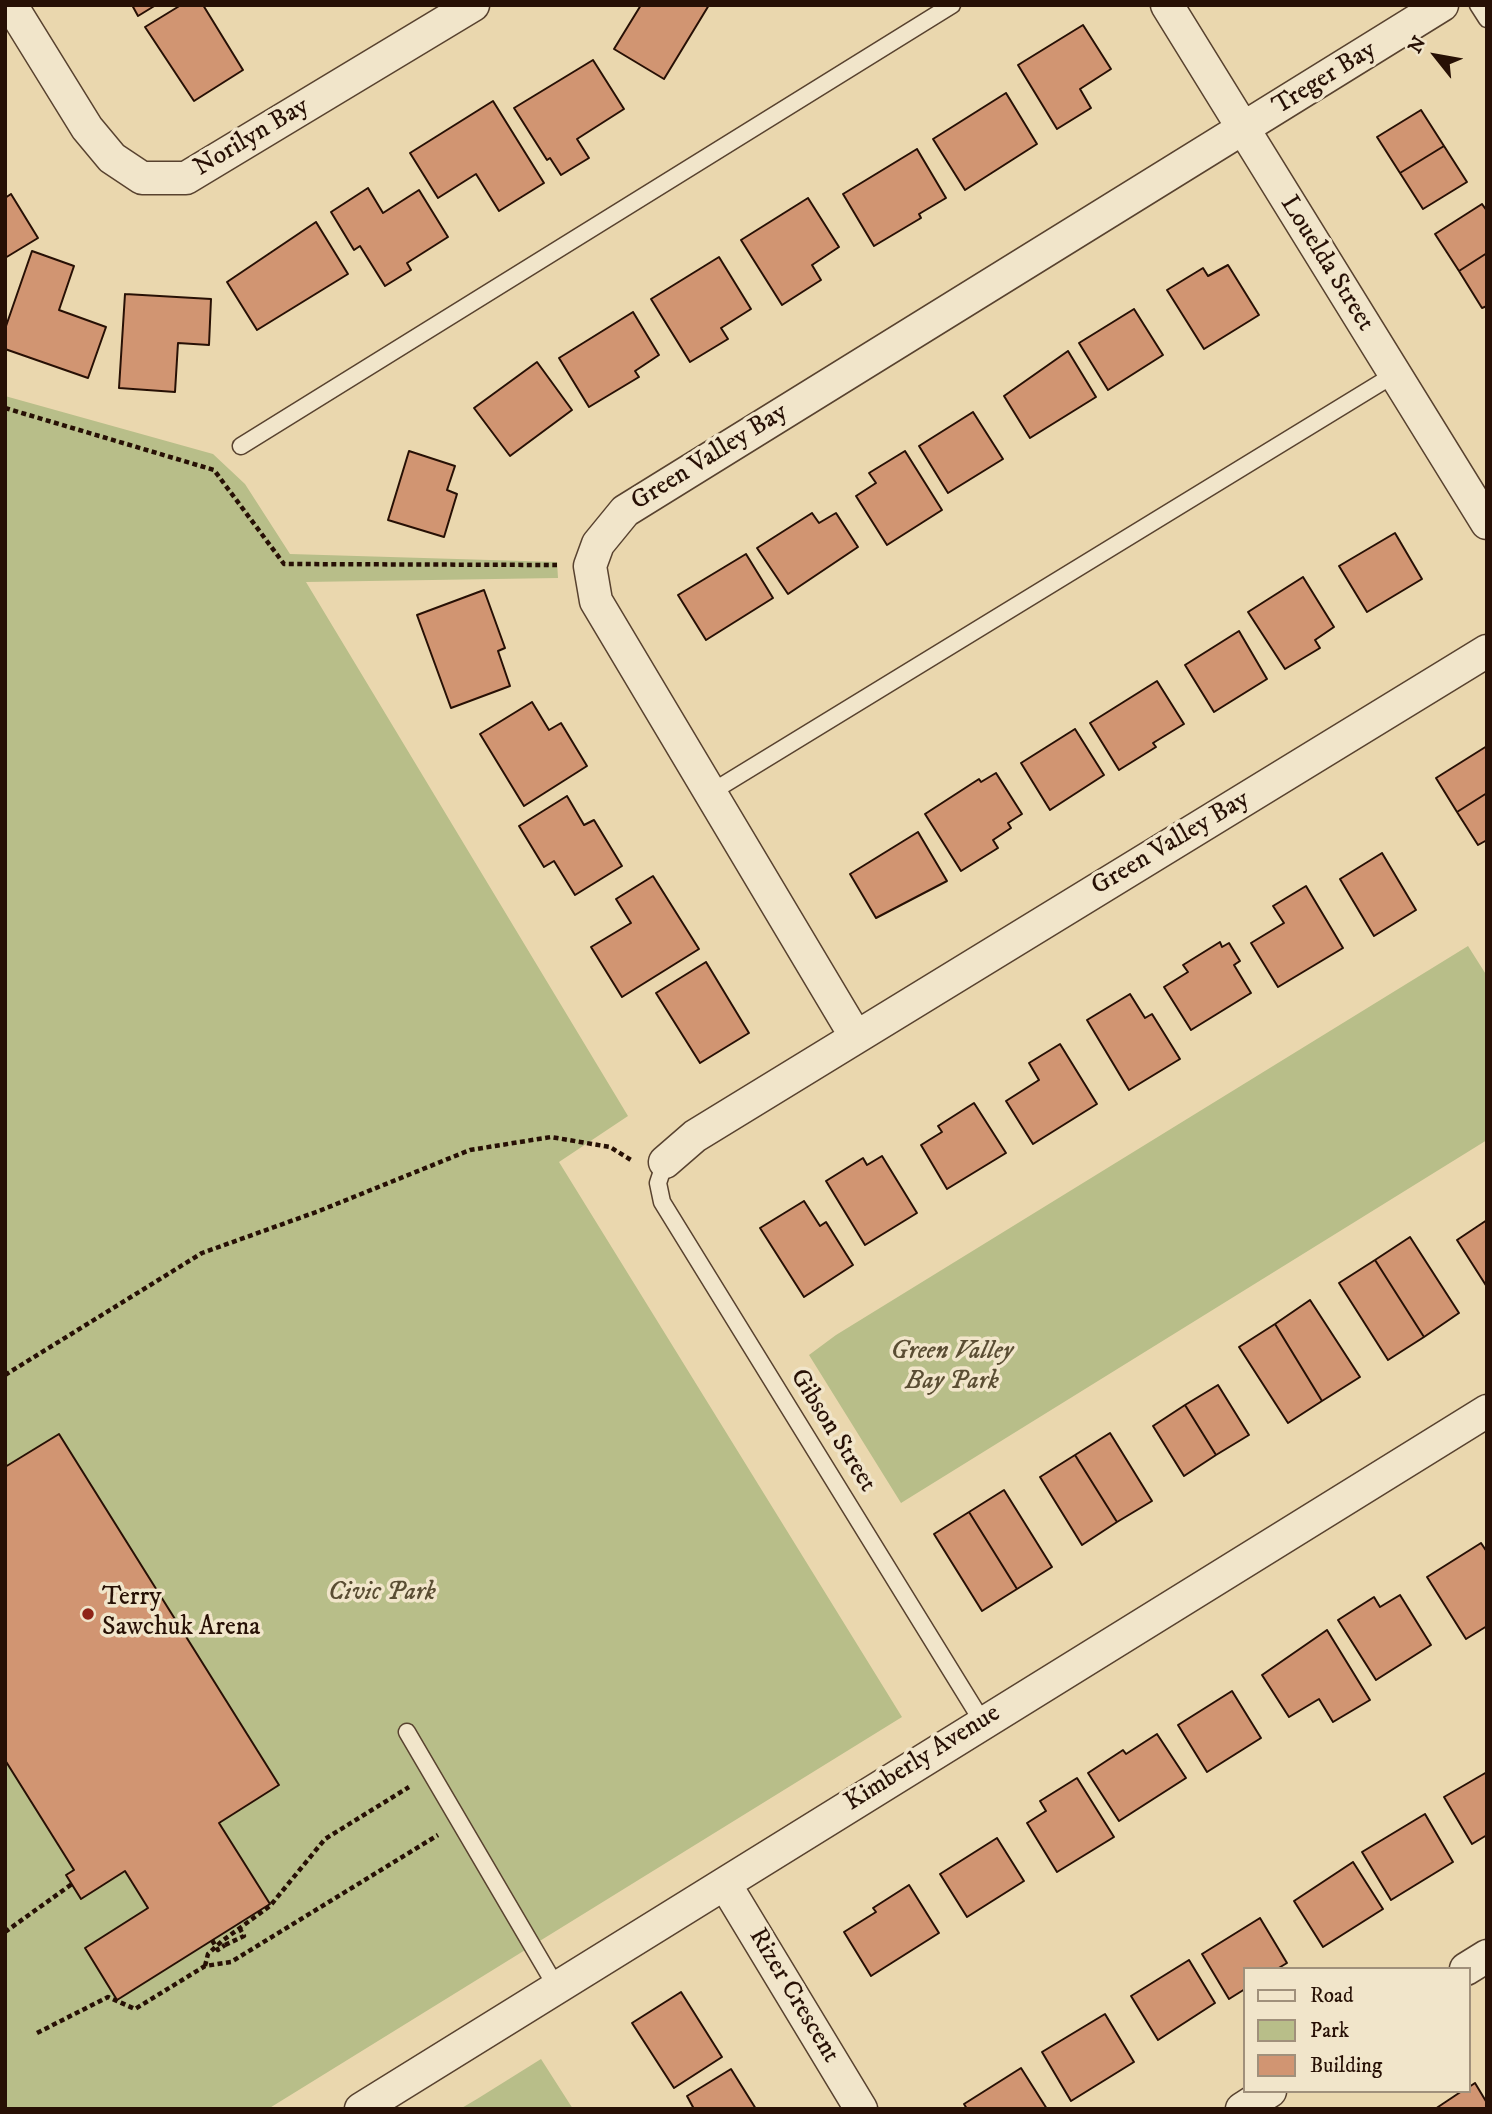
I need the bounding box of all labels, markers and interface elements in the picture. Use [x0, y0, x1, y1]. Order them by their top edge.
north arrow [1401, 21, 1471, 91]
text: N [1404, 32, 1431, 58]
street label: Treger Bay [1268, 35, 1382, 123]
street label: Norilyn Bay [189, 92, 315, 184]
street label: Louelda Street [1272, 191, 1380, 337]
street label: Green Valley Bay [626, 398, 794, 518]
street label: Green Valley Bay [1087, 785, 1255, 903]
park label: Green Valley Bay Park [891, 1337, 1013, 1398]
street label: Gibson Street [782, 1364, 882, 1498]
park label: Civic Park [328, 1578, 436, 1610]
place label: Terry Sawchuk Arena [102, 1583, 260, 1644]
marker: Terry Sawchuk Arena [80, 1606, 96, 1622]
street label: Kimberly Avenue [840, 1699, 1006, 1819]
street label: Rizer Crescent [741, 1923, 845, 2069]
legend [1244, 1967, 1471, 2093]
text: Road [1310, 1983, 1354, 2009]
text: Park [1310, 2018, 1349, 2044]
text: Building [1310, 2053, 1382, 2079]

